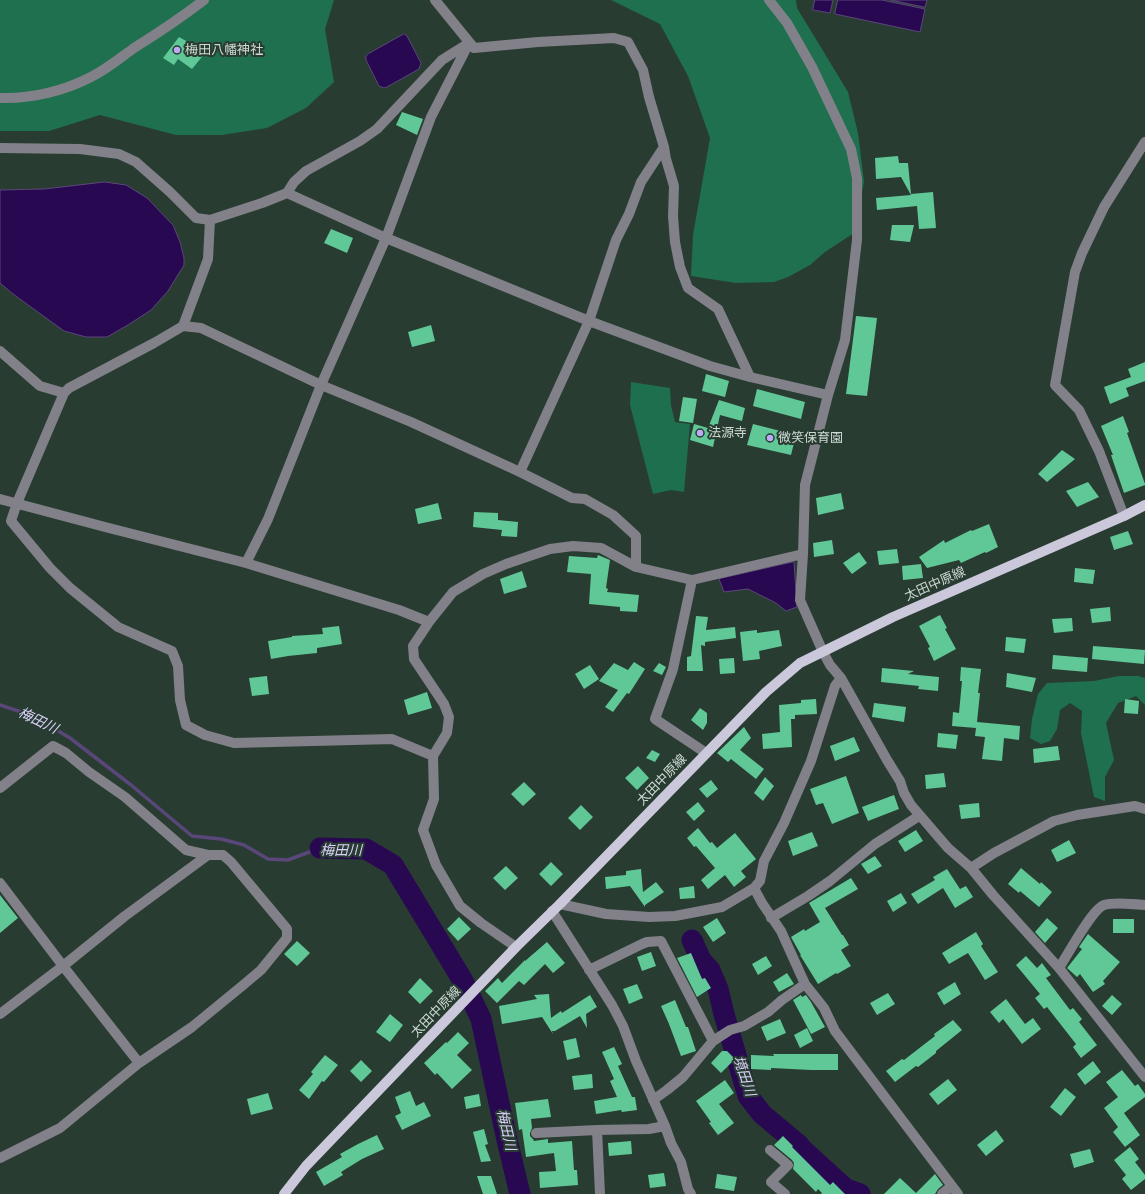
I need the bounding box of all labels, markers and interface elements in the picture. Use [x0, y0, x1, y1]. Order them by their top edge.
place label: 梅田八幡神社 [185, 42, 263, 58]
marker: 梅田八幡神社 [172, 45, 182, 55]
place label: 法源寺 [708, 425, 747, 441]
marker: 法源寺 [695, 428, 705, 438]
place label: 微笑保育園 [778, 430, 843, 446]
marker: 微笑保育園 [765, 433, 775, 443]
street label: 太田中原線 [902, 564, 968, 604]
water label: 梅田川 [15, 704, 61, 738]
street label: 太田中原線 [634, 751, 690, 809]
water label: 梅田川 [320, 843, 362, 859]
street label: 太田中原線 [408, 983, 464, 1041]
water label: 境田川 [729, 1053, 759, 1099]
water label: 梅田川 [493, 1108, 519, 1152]

